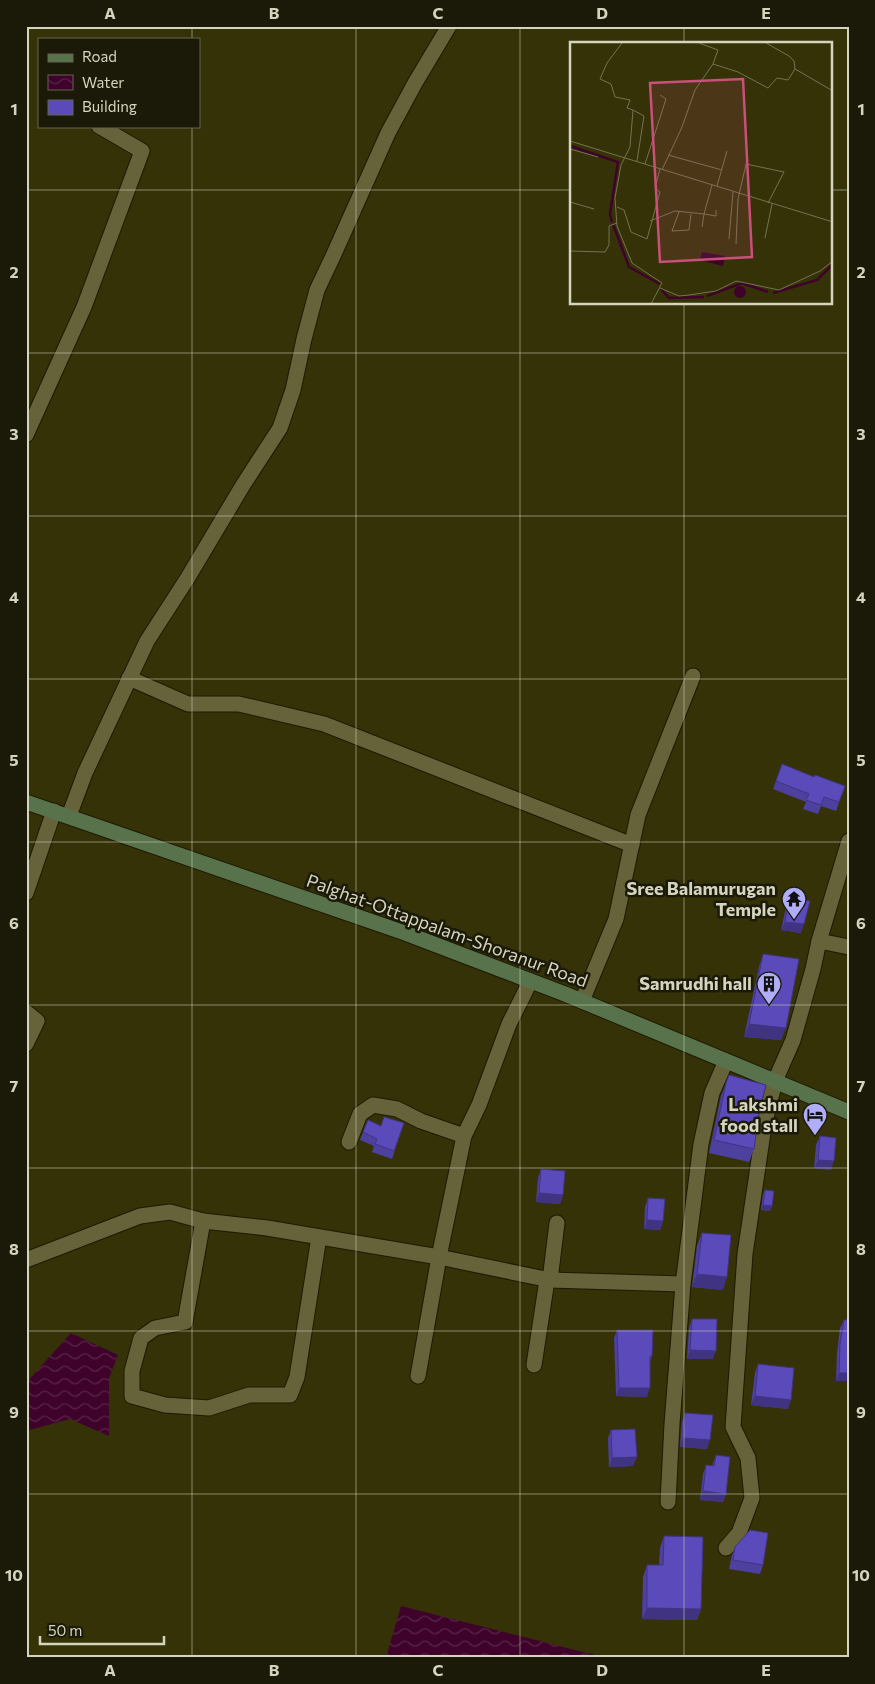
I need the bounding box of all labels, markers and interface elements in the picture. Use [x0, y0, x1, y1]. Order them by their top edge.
text: A [104, 3, 116, 22]
text: B [269, 3, 280, 22]
text: C [433, 3, 444, 22]
text: D [596, 3, 608, 22]
text: E [761, 3, 771, 22]
legend [38, 38, 200, 128]
inset map [570, 42, 832, 305]
text: Road [82, 47, 117, 65]
text: Water [82, 73, 124, 91]
text: Building [82, 97, 137, 115]
text: 1 [10, 99, 18, 118]
text: 1 [857, 99, 865, 118]
text: 2 [9, 262, 19, 281]
text: 2 [856, 262, 866, 281]
text: 3 [9, 424, 19, 443]
text: 3 [856, 424, 866, 443]
text: 4 [9, 587, 19, 606]
text: 4 [856, 587, 866, 606]
text: 5 [9, 750, 19, 769]
text: 5 [856, 750, 866, 769]
street label: Palghat-Ottappalam-Shoranur Road [304, 869, 591, 991]
place label: Sree Balamurugan Temple [626, 877, 776, 920]
temple icon: Sree Balamurugan Temple [781, 886, 807, 920]
text: 6 [9, 913, 19, 932]
text: 6 [856, 913, 866, 932]
building icon: Samrudhi hall [756, 971, 782, 1005]
place label: Samrudhi hall [639, 972, 752, 994]
text: 7 [10, 1076, 19, 1095]
text: 7 [857, 1076, 866, 1095]
place label: Lakshmi food stall [720, 1093, 798, 1136]
hotel icon: Lakshmi food stall [802, 1102, 828, 1136]
text: 8 [9, 1239, 19, 1258]
text: 8 [856, 1239, 866, 1258]
text: 9 [9, 1402, 19, 1421]
text: 9 [856, 1402, 866, 1421]
text: 10 [5, 1565, 23, 1584]
text: 10 [852, 1565, 870, 1584]
scale bar [40, 1614, 164, 1646]
text: 50 m [48, 1621, 82, 1639]
text: A [104, 1660, 116, 1679]
text: B [269, 1660, 280, 1679]
text: C [433, 1660, 444, 1679]
text: D [596, 1660, 608, 1679]
text: E [761, 1660, 771, 1679]

